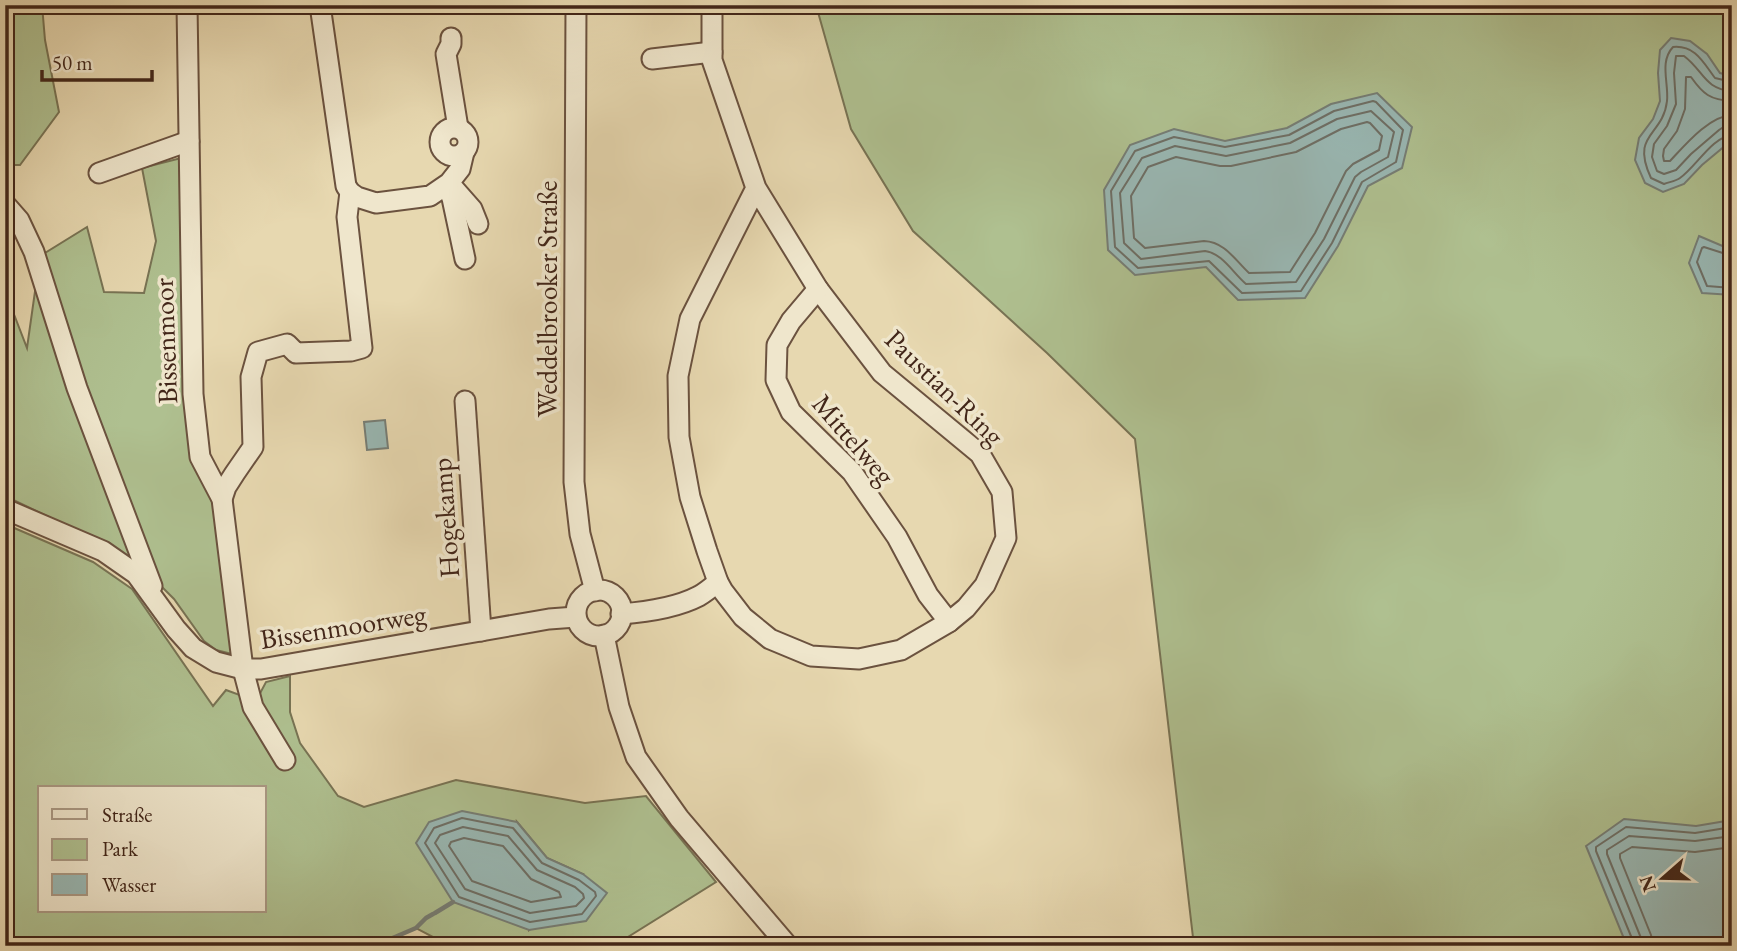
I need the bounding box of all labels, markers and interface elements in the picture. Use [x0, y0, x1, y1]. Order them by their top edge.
scale bar [42, 38, 152, 82]
text: 50 m [52, 49, 93, 76]
street label: Weddelbrooker Straße [529, 180, 565, 417]
street label: Bissenmoor [145, 277, 185, 405]
street label: Paustian-Ring [878, 321, 1013, 453]
street label: Mittelweg [805, 386, 904, 493]
street label: Hogekamp [423, 457, 467, 579]
street label: Bissenmoorweg [257, 595, 429, 657]
legend [38, 786, 266, 912]
text: Straße [102, 801, 153, 828]
text: Park [102, 835, 139, 862]
north arrow [1628, 842, 1698, 912]
text: Wasser [102, 871, 156, 898]
text: N [1633, 872, 1662, 895]

